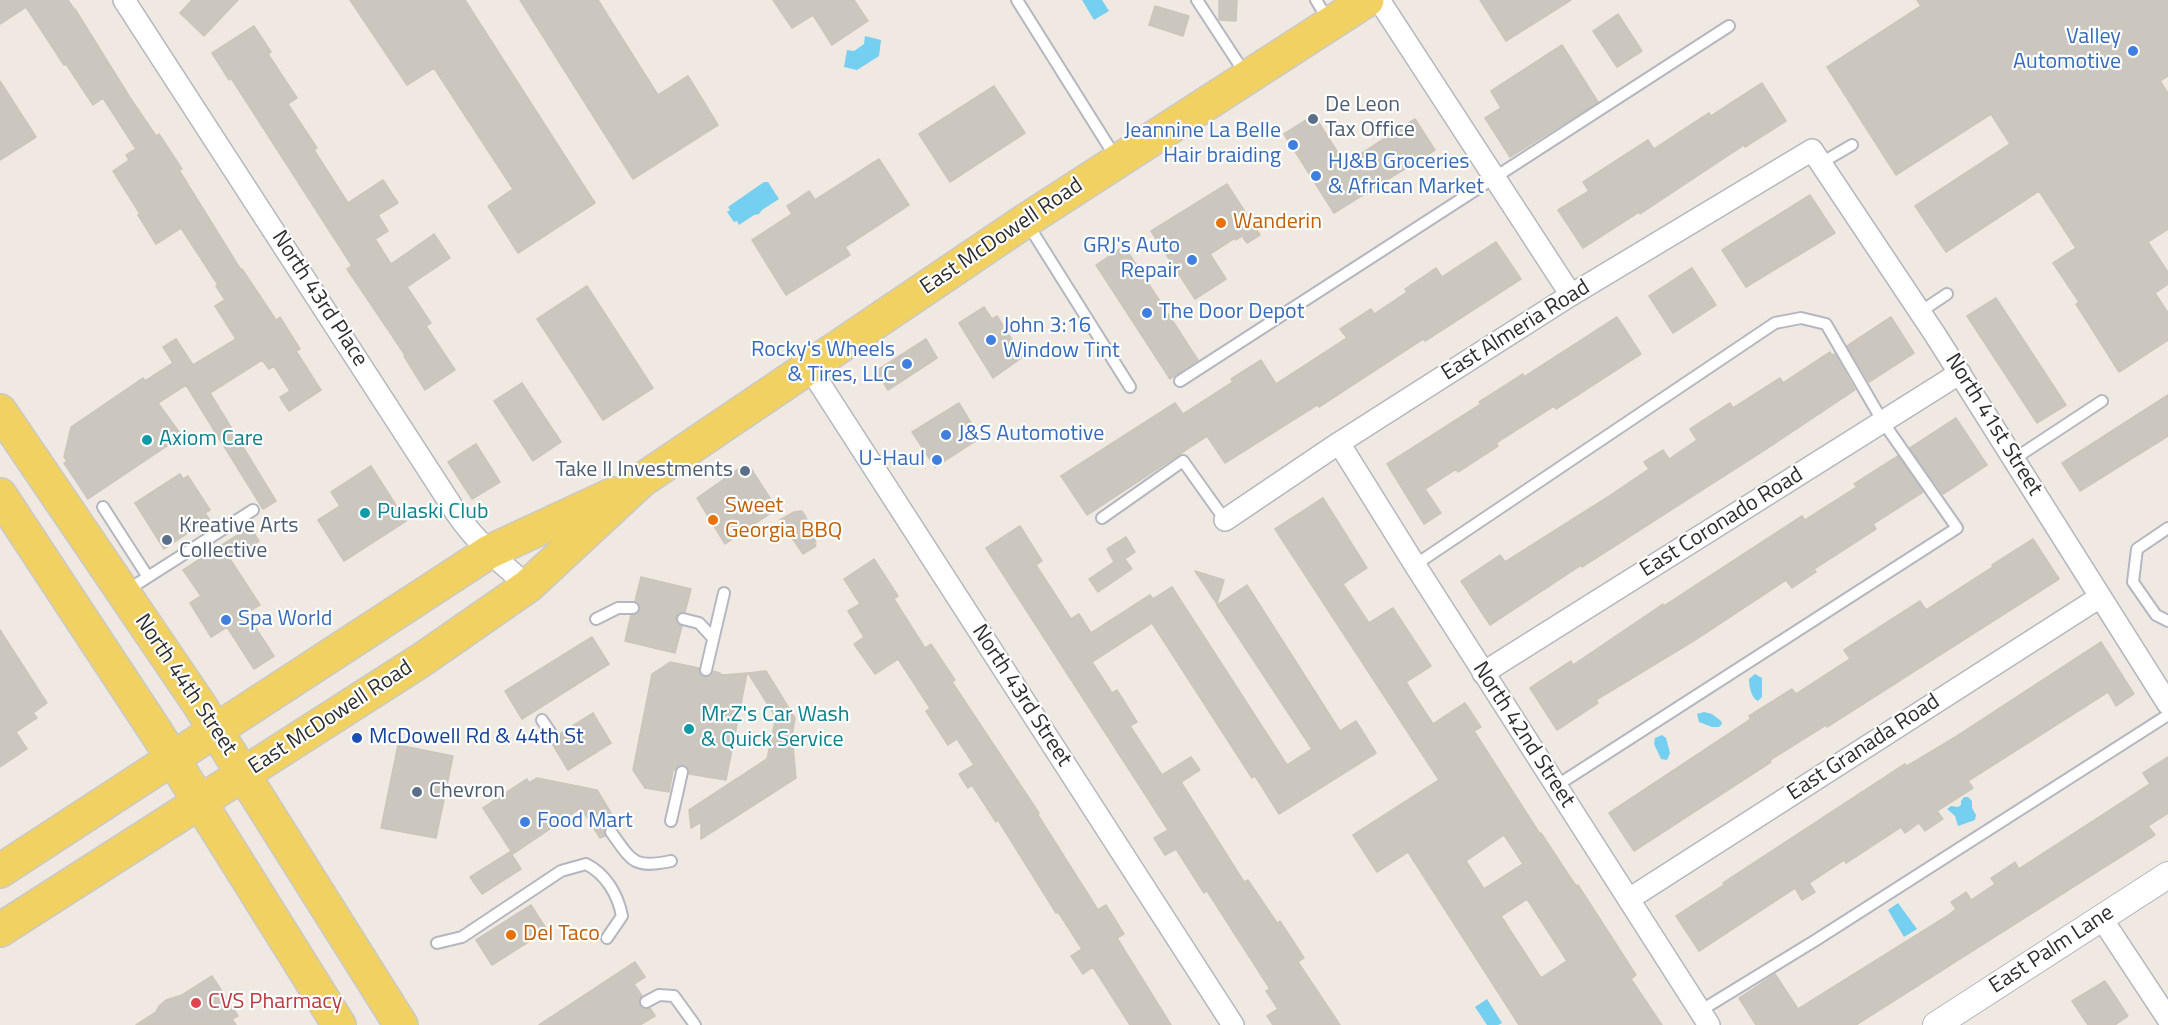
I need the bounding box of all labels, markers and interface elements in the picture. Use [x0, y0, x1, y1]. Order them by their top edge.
place label: Valley Automotive [2013, 25, 2121, 76]
marker: Valley Automotive [2126, 44, 2140, 58]
place label: De Leon Tax Office [1325, 93, 1415, 144]
marker: De Leon Tax Office [1306, 112, 1320, 126]
place label: Jeannine La Belle Hair braiding [1124, 119, 1281, 170]
marker: Jeannine La Belle Hair braiding [1286, 138, 1300, 152]
place label: HJ&B Groceries & African Market [1328, 150, 1484, 202]
marker: HJ&B Groceries & African Market [1309, 169, 1323, 183]
street label: East McDowell Road [916, 173, 1088, 301]
place label: Wanderin [1233, 210, 1322, 236]
marker: Wanderin [1214, 216, 1228, 230]
street label: North 43rd Place [265, 226, 373, 372]
place label: GRJ's Auto Repair [1083, 234, 1180, 286]
marker: GRJ's Auto Repair [1185, 253, 1199, 267]
street label: East Almeria Road [1437, 275, 1595, 387]
place label: The Door Depot [1159, 300, 1304, 326]
marker: The Door Depot [1140, 306, 1154, 320]
place label: John 3:16 Window Tint [1003, 314, 1120, 366]
marker: John 3:16 Window Tint [984, 333, 998, 347]
place label: Rocky's Wheels & Tires, LLC [751, 338, 895, 390]
street label: North 41st Street [1939, 349, 2047, 501]
marker: Rocky's Wheels & Tires, LLC [900, 357, 914, 371]
place label: J&S Automotive [958, 422, 1104, 448]
place label: Axiom Care [159, 427, 263, 453]
marker: J&S Automotive [939, 428, 953, 442]
marker: Axiom Care [140, 433, 154, 447]
place label: U-Haul [859, 447, 925, 473]
marker: U-Haul [930, 453, 944, 467]
place label: Take ll Investments [555, 458, 733, 484]
street label: East Coronado Road [1636, 462, 1808, 584]
marker: Take ll Investments [738, 464, 752, 478]
place label: Sweet Georgia BBQ [725, 494, 842, 546]
place label: Pulaski Club [377, 500, 489, 526]
marker: Pulaski Club [358, 506, 372, 520]
marker: Sweet Georgia BBQ [706, 513, 720, 527]
place label: Kreative Arts Collective [179, 514, 299, 566]
marker: Kreative Arts Collective [160, 533, 174, 547]
place label: Spa World [238, 607, 332, 633]
street label: North 44th Street [128, 610, 242, 760]
marker: Spa World [219, 613, 233, 627]
street label: North 43rd Street [965, 620, 1077, 772]
street label: East McDowell Road [244, 655, 418, 781]
street label: North 42nd Street [1466, 657, 1580, 813]
street label: East Granada Road [1783, 689, 1945, 807]
place label: Mr.Z's Car Wash & Quick Service [701, 703, 850, 754]
marker: Mr.Z's Car Wash & Quick Service [682, 722, 696, 736]
place label: McDowell Rd & 44th St [369, 725, 584, 751]
marker: McDowell Rd & 44th St [350, 731, 364, 745]
place label: Chevron [429, 779, 505, 805]
marker: Chevron [410, 785, 424, 799]
place label: Food Mart [537, 809, 633, 835]
marker: Food Mart [518, 815, 532, 829]
street label: East Palm Lane [1985, 900, 2119, 1000]
place label: Del Taco [523, 922, 600, 948]
marker: Del Taco [504, 928, 518, 942]
place label: CVS Pharmacy [208, 990, 342, 1016]
marker: CVS Pharmacy [189, 996, 203, 1010]

